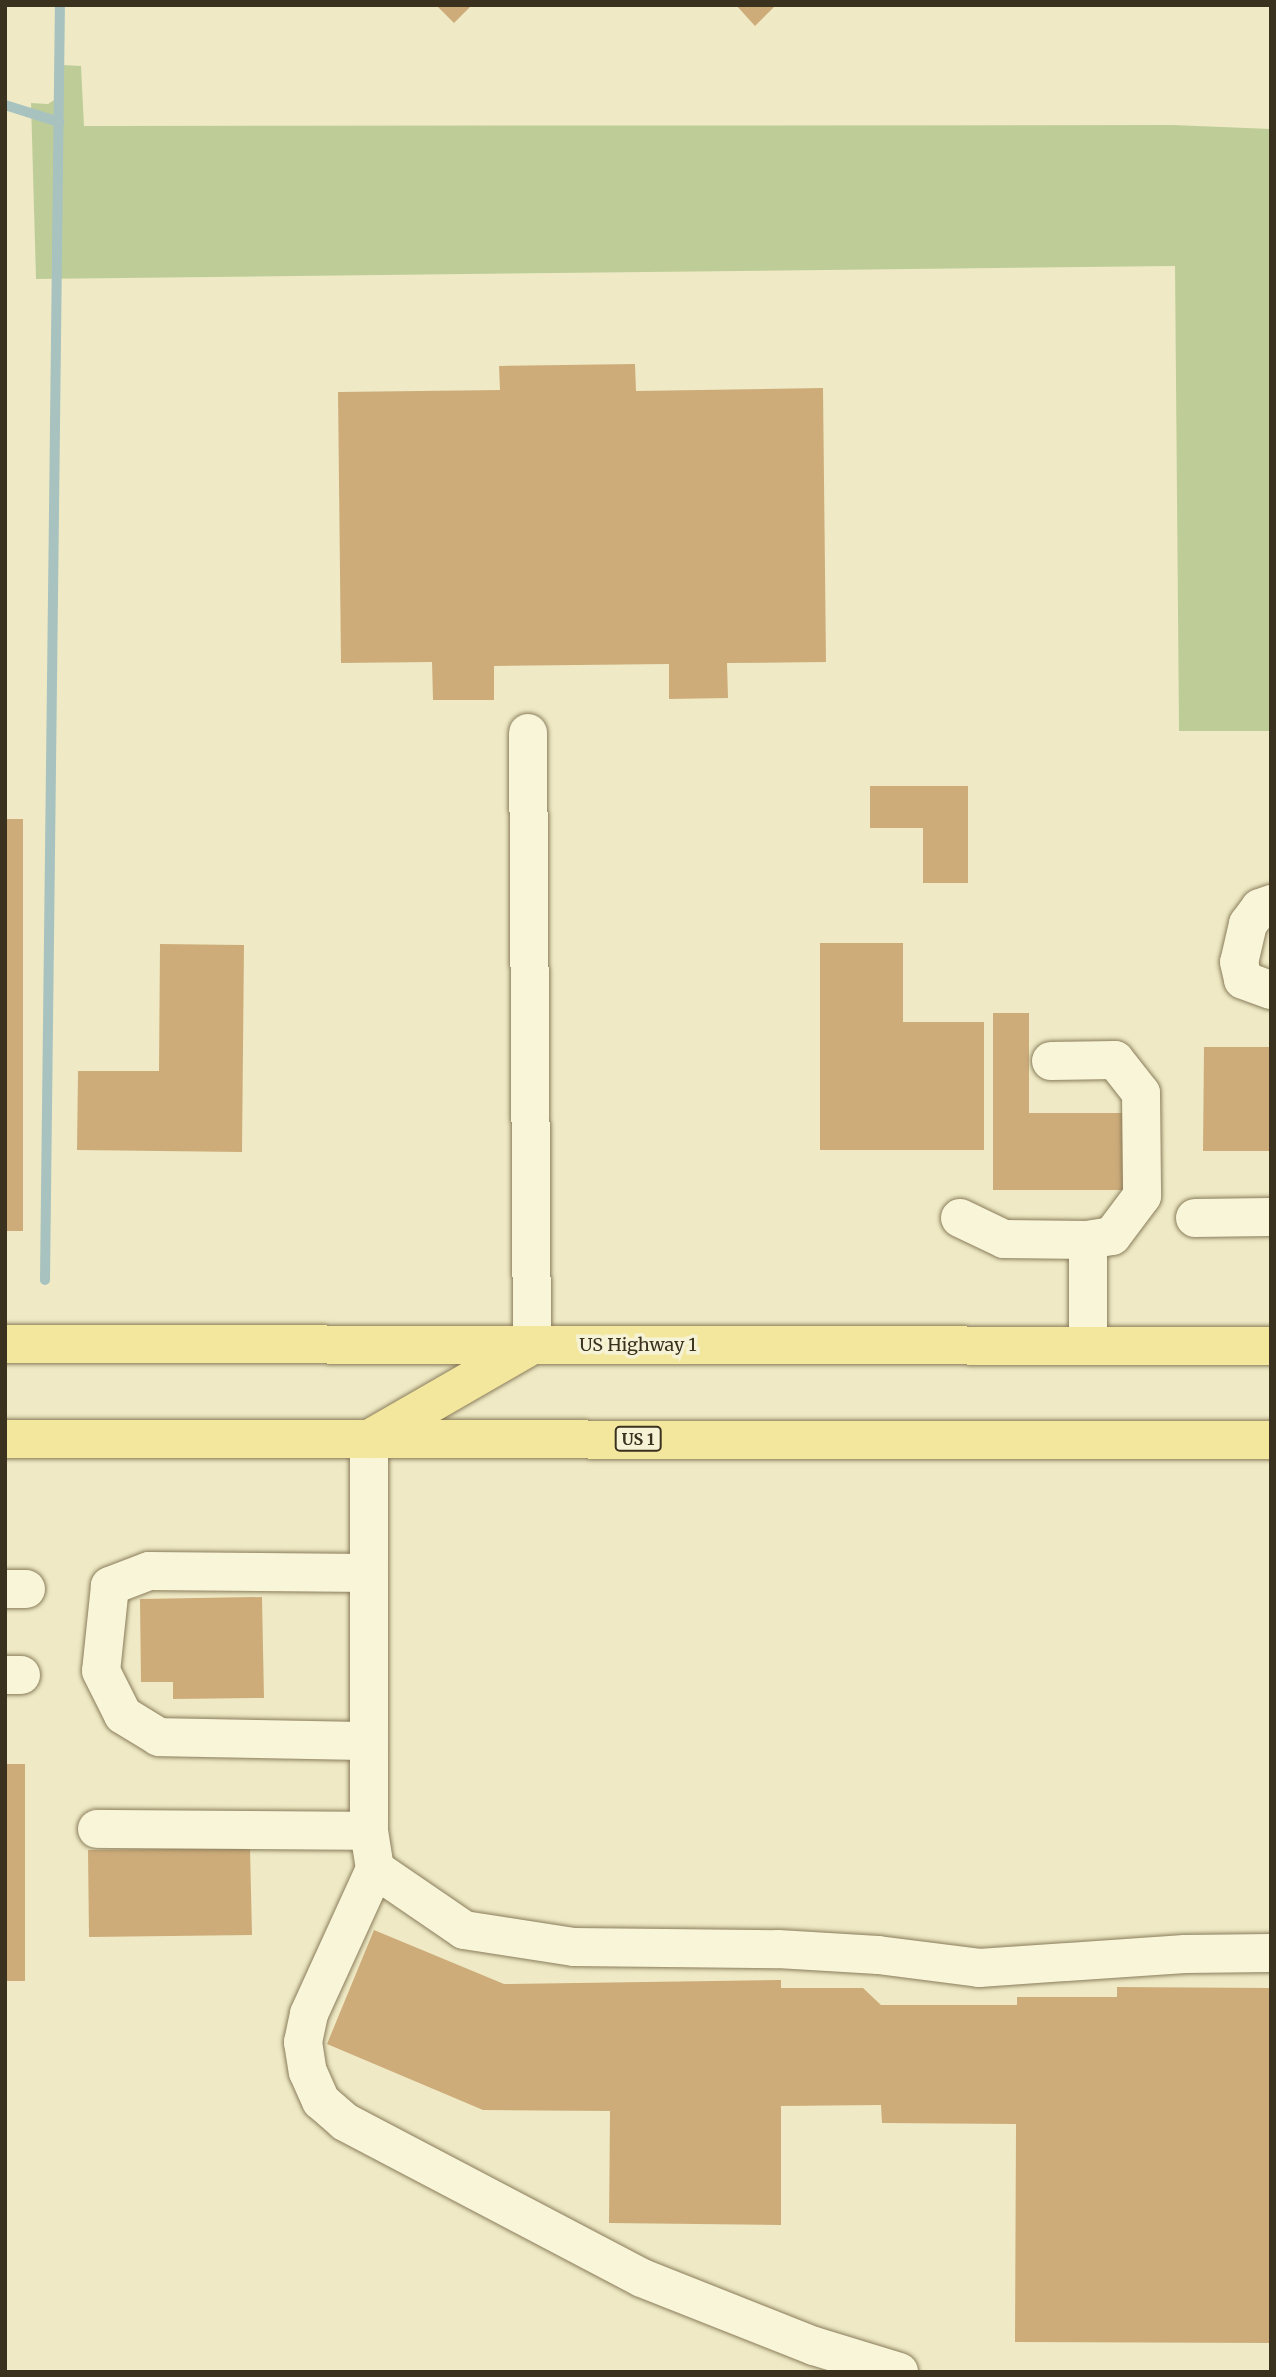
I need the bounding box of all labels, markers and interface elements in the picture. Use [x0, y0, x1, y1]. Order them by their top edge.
street label: US Highway 1 [579, 1334, 697, 1356]
road number: US 1 [614, 1427, 662, 1452]

